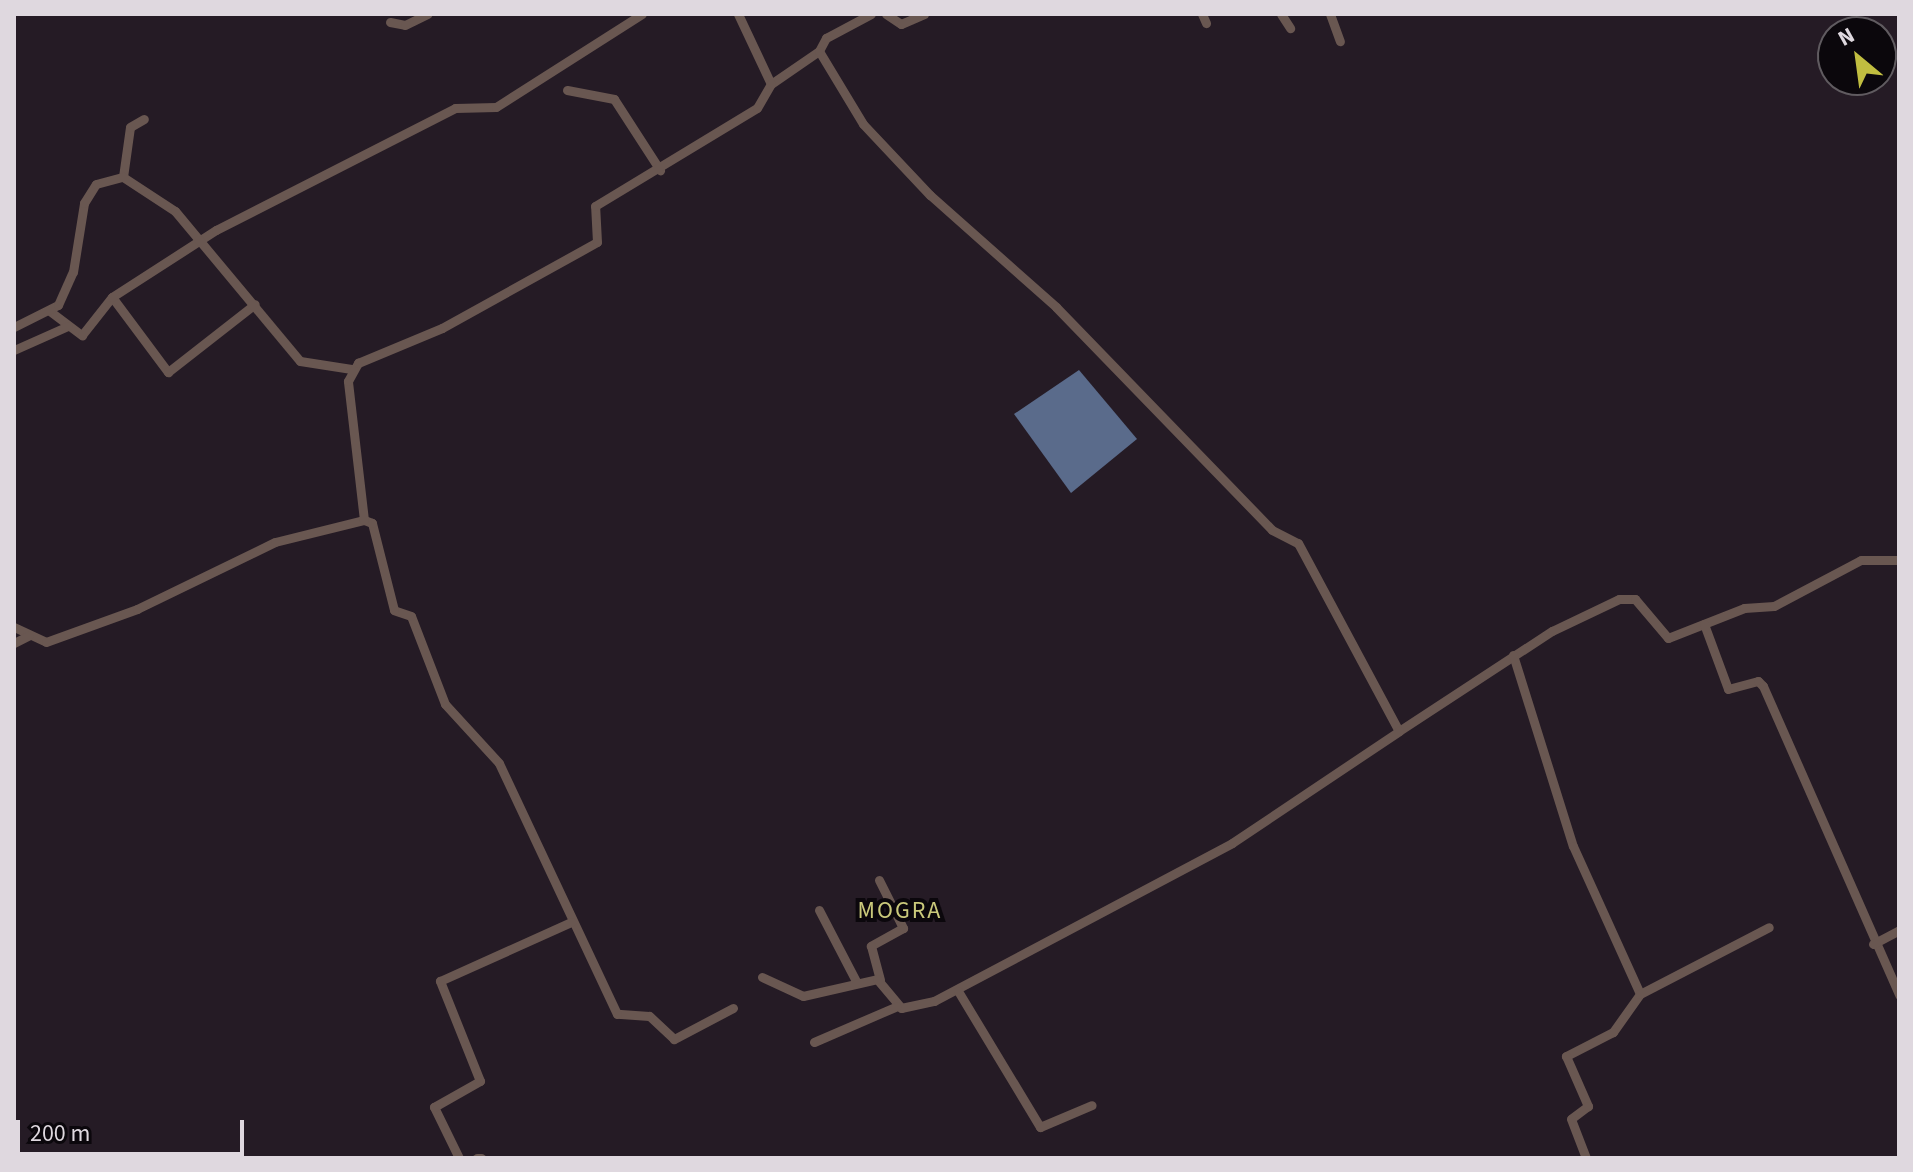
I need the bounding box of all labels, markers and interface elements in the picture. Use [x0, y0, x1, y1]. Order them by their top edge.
north arrow [1817, 16, 1897, 96]
text: N [1832, 19, 1860, 54]
district label: MOGRA [858, 897, 942, 925]
scale bar [20, 1104, 248, 1154]
text: 200 m [30, 1116, 90, 1151]

